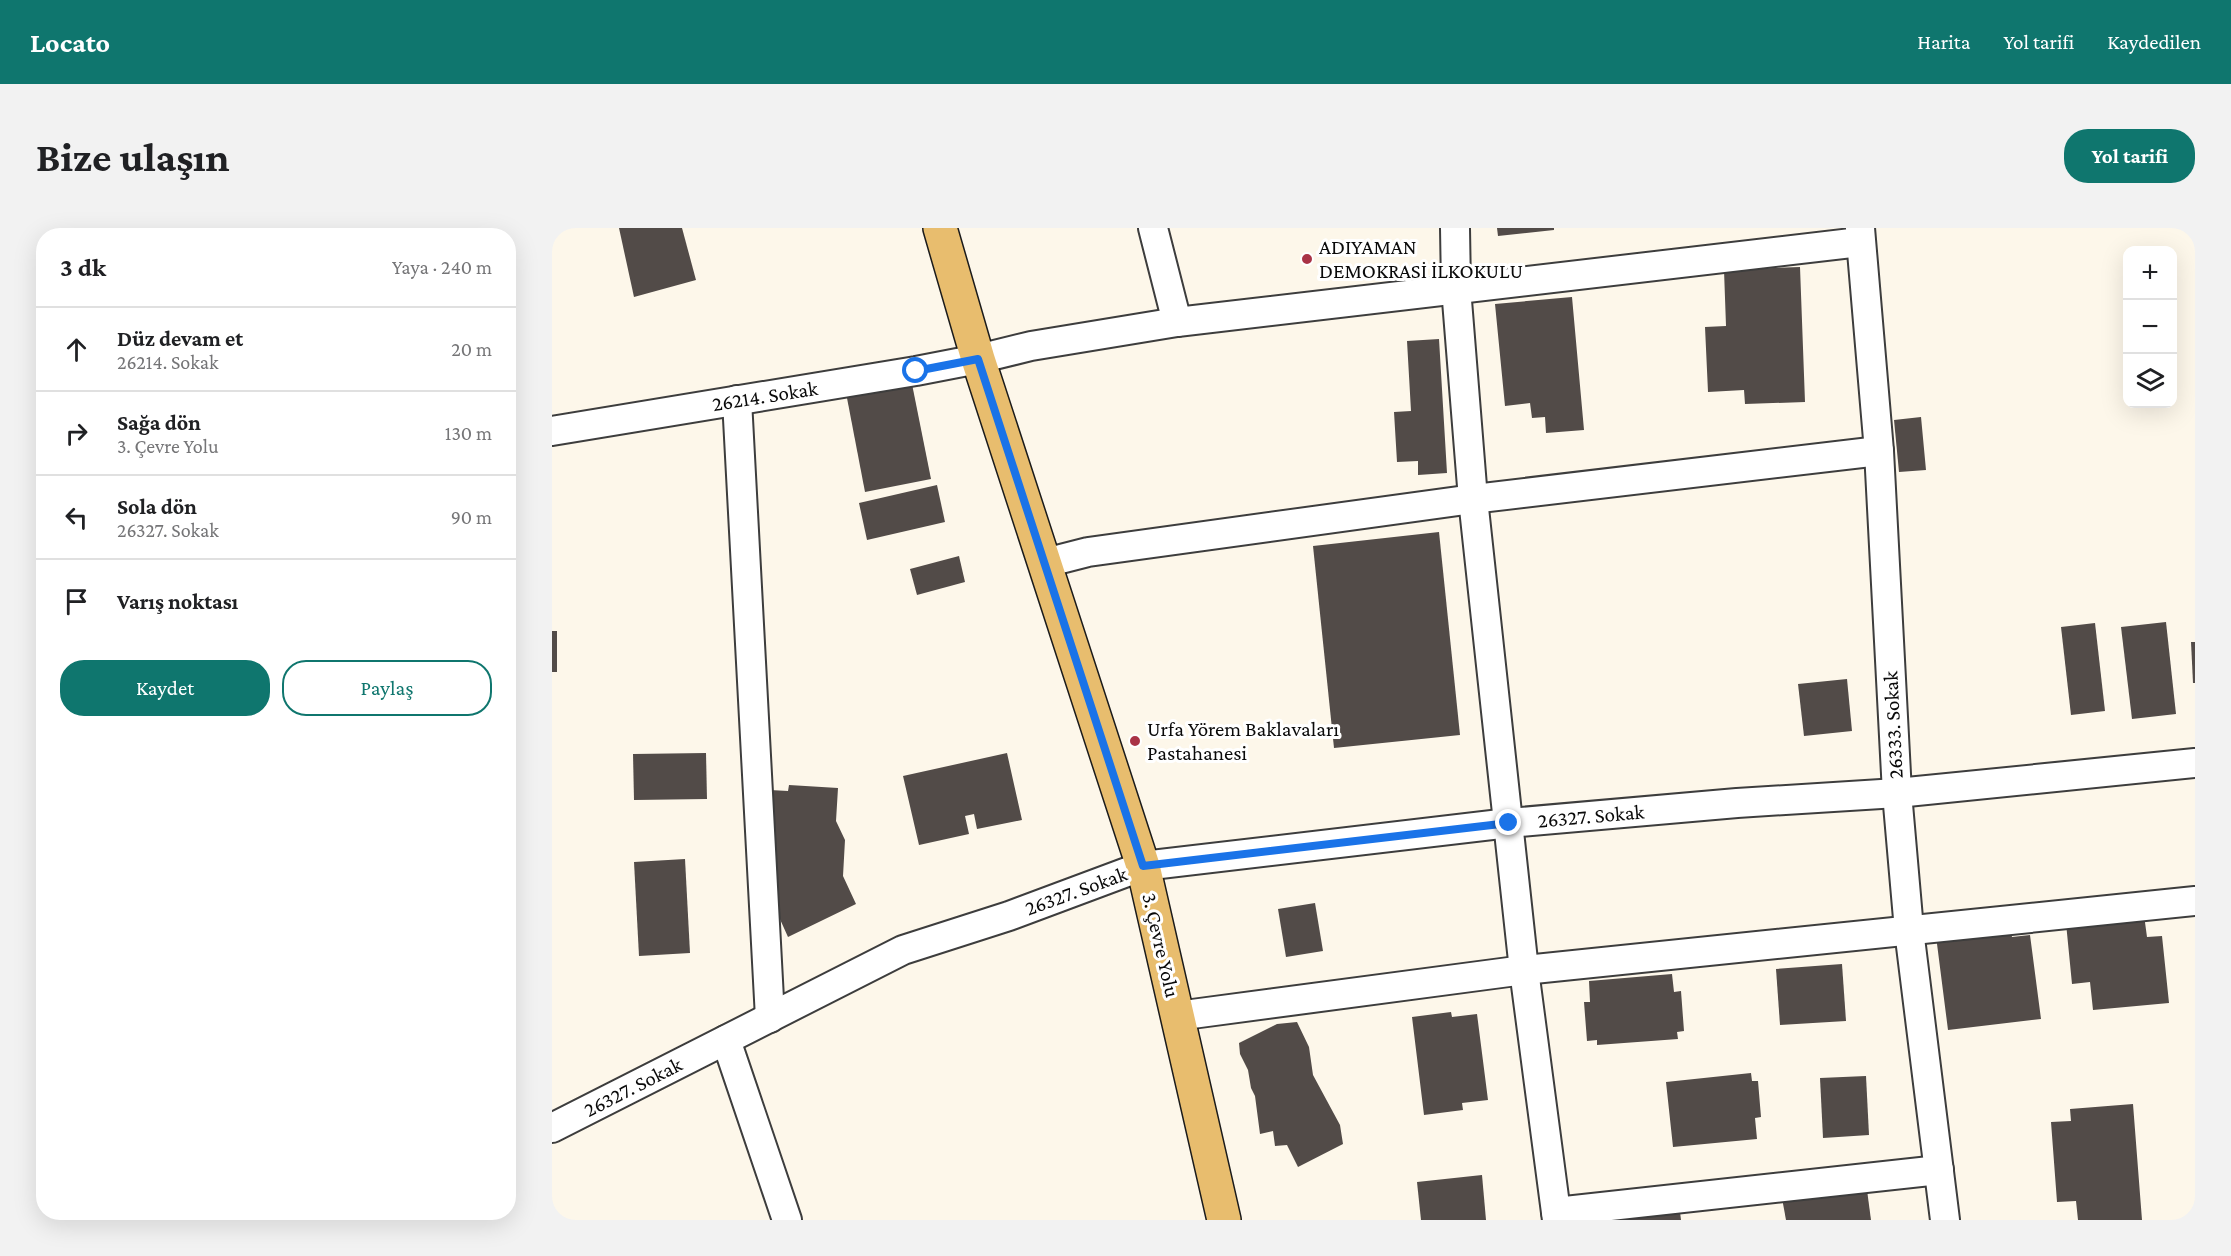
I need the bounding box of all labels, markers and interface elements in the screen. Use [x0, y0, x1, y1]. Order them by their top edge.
text: Locato [30, 27, 110, 58]
text: Harita [1917, 30, 1970, 54]
text: Yol tarifi [2003, 30, 2074, 54]
text: Kaydedilen [2107, 30, 2201, 54]
button: Yol tarifi [2064, 129, 2195, 183]
text: Bize ulaşın [36, 133, 230, 180]
place label: ADIYAMAN DEMOKRASİ İLKOKULU [1319, 235, 1523, 283]
map controls [2123, 246, 2177, 408]
button: + [2123, 246, 2177, 300]
marker: ADIYAMAN DEMOKRASİ İLKOKULU [1300, 252, 1314, 266]
text: 3 dk [60, 253, 106, 282]
text: Yaya · 240 m [392, 256, 492, 278]
button: − [2123, 300, 2177, 354]
text: Düz devam et [117, 326, 243, 351]
icon: ahead [60, 333, 93, 366]
text: 20 m [451, 338, 492, 360]
text: 26214. Sokak [117, 351, 219, 373]
button: layers [2123, 354, 2177, 408]
route start [902, 357, 928, 383]
street label: 26214. Sokak [710, 376, 820, 416]
text: Sağa dön [117, 410, 201, 435]
icon: right [60, 417, 93, 450]
text: 130 m [445, 422, 492, 444]
text: 3. Çevre Yolu [117, 435, 219, 457]
text: Sola dön [117, 494, 197, 519]
icon: left [60, 501, 93, 534]
text: 90 m [451, 506, 492, 528]
text: 26327. Sokak [117, 519, 219, 541]
icon: arrive [60, 585, 93, 618]
text: Varış noktası [117, 589, 238, 614]
button: Kaydet [60, 660, 270, 716]
button: Paylaş [282, 660, 492, 716]
street label: 26333. Sokak [1878, 670, 1908, 780]
place label: Urfa Yörem Baklavaları Pastahanesi [1147, 717, 1339, 765]
marker: Urfa Yörem Baklavaları Pastahanesi [1128, 734, 1142, 748]
street label: 26327. Sokak [1537, 799, 1645, 833]
route end [1495, 809, 1521, 835]
street label: 26327. Sokak [1022, 861, 1130, 921]
street label: 3. Çevre Yolu [1137, 890, 1185, 1000]
street label: 26327. Sokak [580, 1052, 686, 1122]

